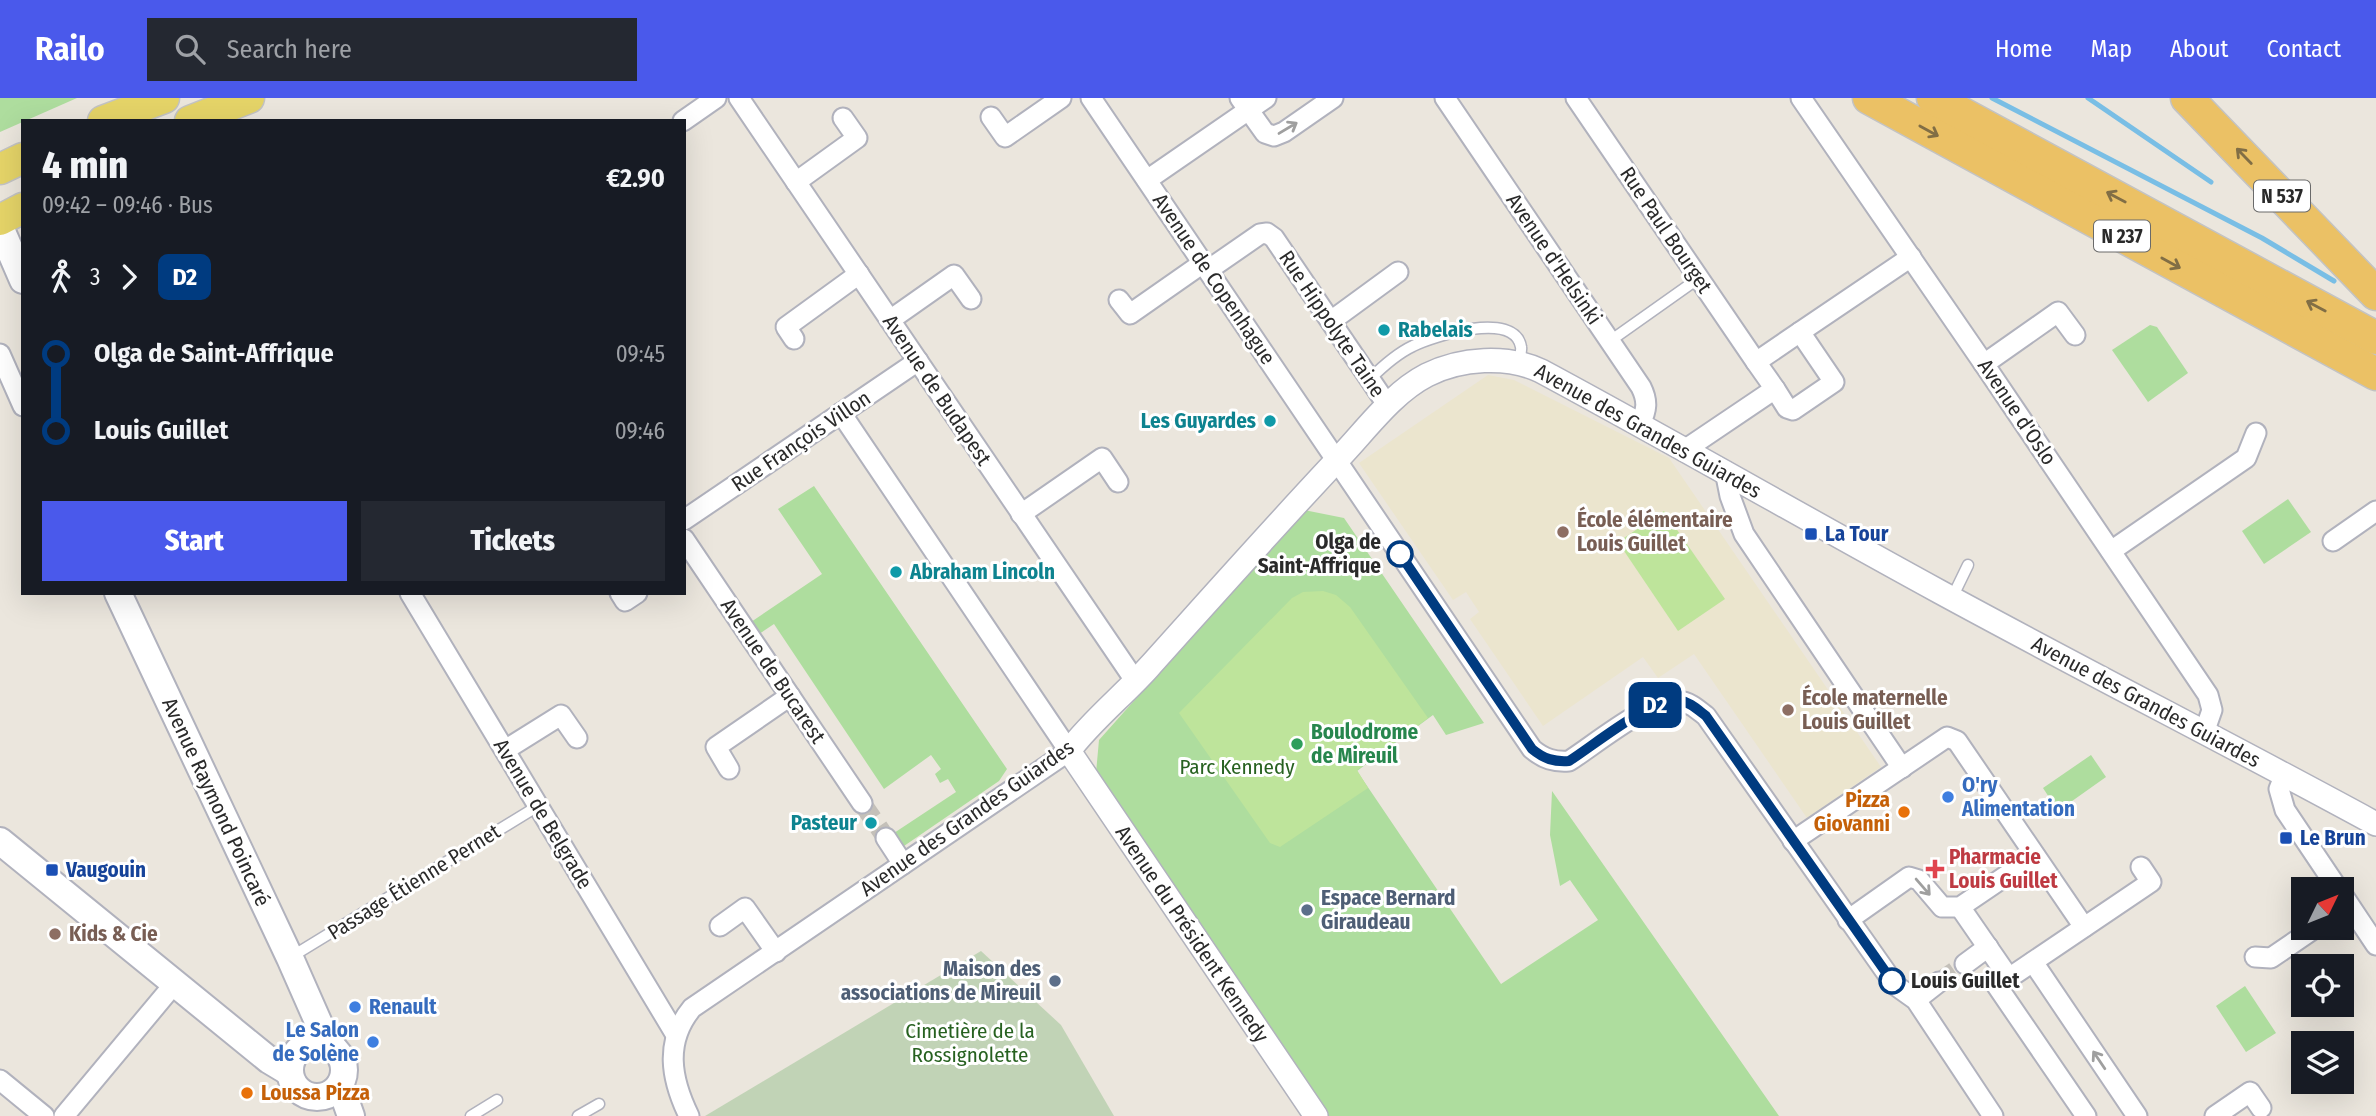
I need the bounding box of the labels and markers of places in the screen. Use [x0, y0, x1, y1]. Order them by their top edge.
place label: Rabelais [1398, 317, 1473, 343]
marker: Rabelais [1376, 322, 1392, 338]
place label: Les Guyardes [1141, 408, 1256, 434]
marker: Les Guyardes [1262, 413, 1278, 429]
place label: École élémentaire Louis Guillet [1577, 506, 1733, 557]
place label: La Tour [1825, 521, 1889, 547]
marker: École élémentaire Louis Guillet [1555, 524, 1571, 540]
marker: La Tour [1803, 526, 1819, 542]
place label: Olga de Saint-Affrique [1258, 529, 1381, 579]
marker: Olga de Saint-Affrique [1387, 541, 1413, 567]
place label: Abraham Lincoln [909, 559, 1055, 585]
marker: Abraham Lincoln [888, 564, 904, 580]
place label: École maternelle Louis Guillet [1802, 684, 1948, 735]
marker: École maternelle Louis Guillet [1780, 702, 1796, 718]
place label: Boulodrome de Mireuil [1311, 719, 1418, 769]
marker: Boulodrome de Mireuil [1289, 736, 1305, 752]
place label: O'ry Alimentation [1961, 772, 2075, 822]
place label: Pizza Giovanni [1814, 787, 1890, 837]
marker: O'ry Alimentation [1940, 789, 1956, 805]
marker: Pizza Giovanni [1896, 804, 1912, 820]
place label: Pasteur [791, 810, 857, 836]
marker: Pasteur [863, 815, 879, 831]
place label: Le Brun [2300, 825, 2366, 851]
marker: Le Brun [2278, 830, 2294, 846]
place label: Pharmacie Louis Guillet [1949, 844, 2058, 894]
place label: Vaugouin [65, 857, 146, 883]
marker: Pharmacie Louis Guillet [1927, 861, 1943, 877]
marker: Vaugouin [44, 862, 60, 878]
place label: Espace Bernard Giraudeau [1321, 885, 1456, 935]
marker: Espace Bernard Giraudeau [1299, 902, 1315, 918]
place label: Kids & Cie [69, 921, 158, 947]
marker: Kids & Cie [47, 926, 63, 942]
place label: Maison des associations de Mireuil [841, 956, 1041, 1006]
marker: Louis Guillet [1879, 968, 1905, 994]
place label: Louis Guillet [1911, 968, 2020, 994]
marker: Maison des associations de Mireuil [1047, 973, 1063, 989]
place label: Renault [369, 994, 437, 1020]
marker: Renault [347, 999, 363, 1015]
place label: Le Salon de Solène [273, 1017, 359, 1067]
marker: Le Salon de Solène [365, 1034, 381, 1050]
place label: Loussa Pizza [261, 1080, 370, 1106]
marker: Loussa Pizza [239, 1085, 255, 1101]

